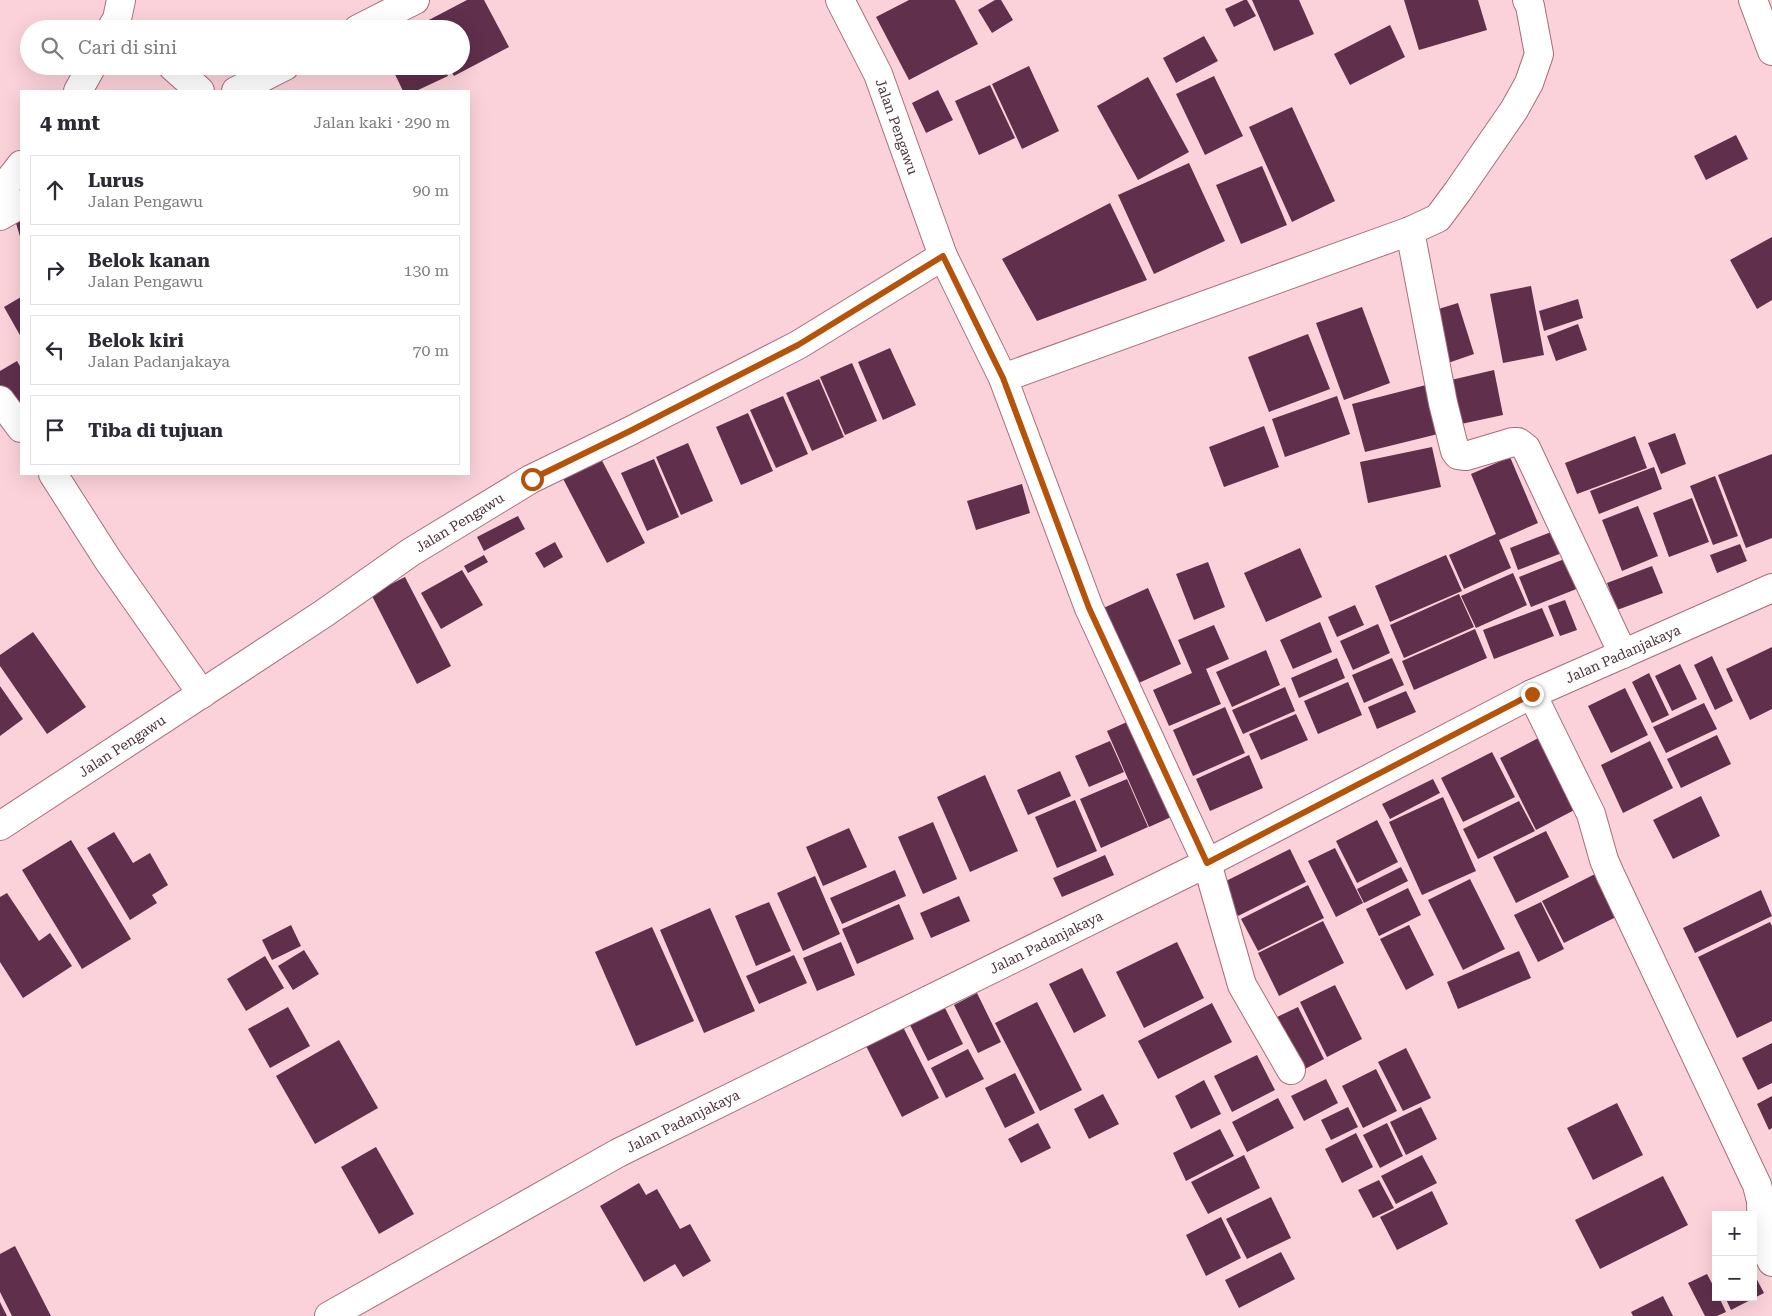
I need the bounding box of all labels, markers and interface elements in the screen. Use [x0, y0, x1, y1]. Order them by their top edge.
search box [20, 20, 470, 75]
icon: search [38, 34, 66, 62]
text: Cari di sini [78, 36, 177, 59]
street label: Jalan Pengawu [872, 76, 921, 177]
text: 4 mnt [40, 111, 100, 135]
text: Jalan kaki · 290 m [314, 113, 450, 132]
text: Lurus [88, 169, 144, 192]
icon: ahead [41, 176, 69, 204]
text: 90 m [412, 181, 449, 200]
text: Jalan Pengawu [88, 192, 203, 211]
text: Belok kanan [88, 249, 210, 272]
icon: right [41, 256, 69, 284]
text: 130 m [403, 261, 449, 280]
text: Jalan Pengawu [88, 272, 203, 291]
text: Belok kiri [88, 329, 184, 352]
icon: left [41, 336, 69, 364]
text: 70 m [412, 341, 449, 360]
text: Jalan Padanjakaya [88, 352, 230, 371]
icon: arrive [41, 416, 69, 444]
text: Tiba di tujuan [88, 419, 223, 442]
route start [521, 468, 544, 491]
street label: Jalan Pengawu [413, 489, 507, 555]
street label: Jalan Padanjakaya [1563, 621, 1683, 686]
route end [1521, 683, 1544, 706]
street label: Jalan Pengawu [76, 711, 169, 780]
street label: Jalan Padanjakaya [987, 907, 1106, 977]
street label: Jalan Padanjakaya [623, 1086, 742, 1156]
map controls [1712, 1211, 1757, 1301]
button: + [1712, 1211, 1757, 1256]
button: − [1712, 1256, 1757, 1301]

